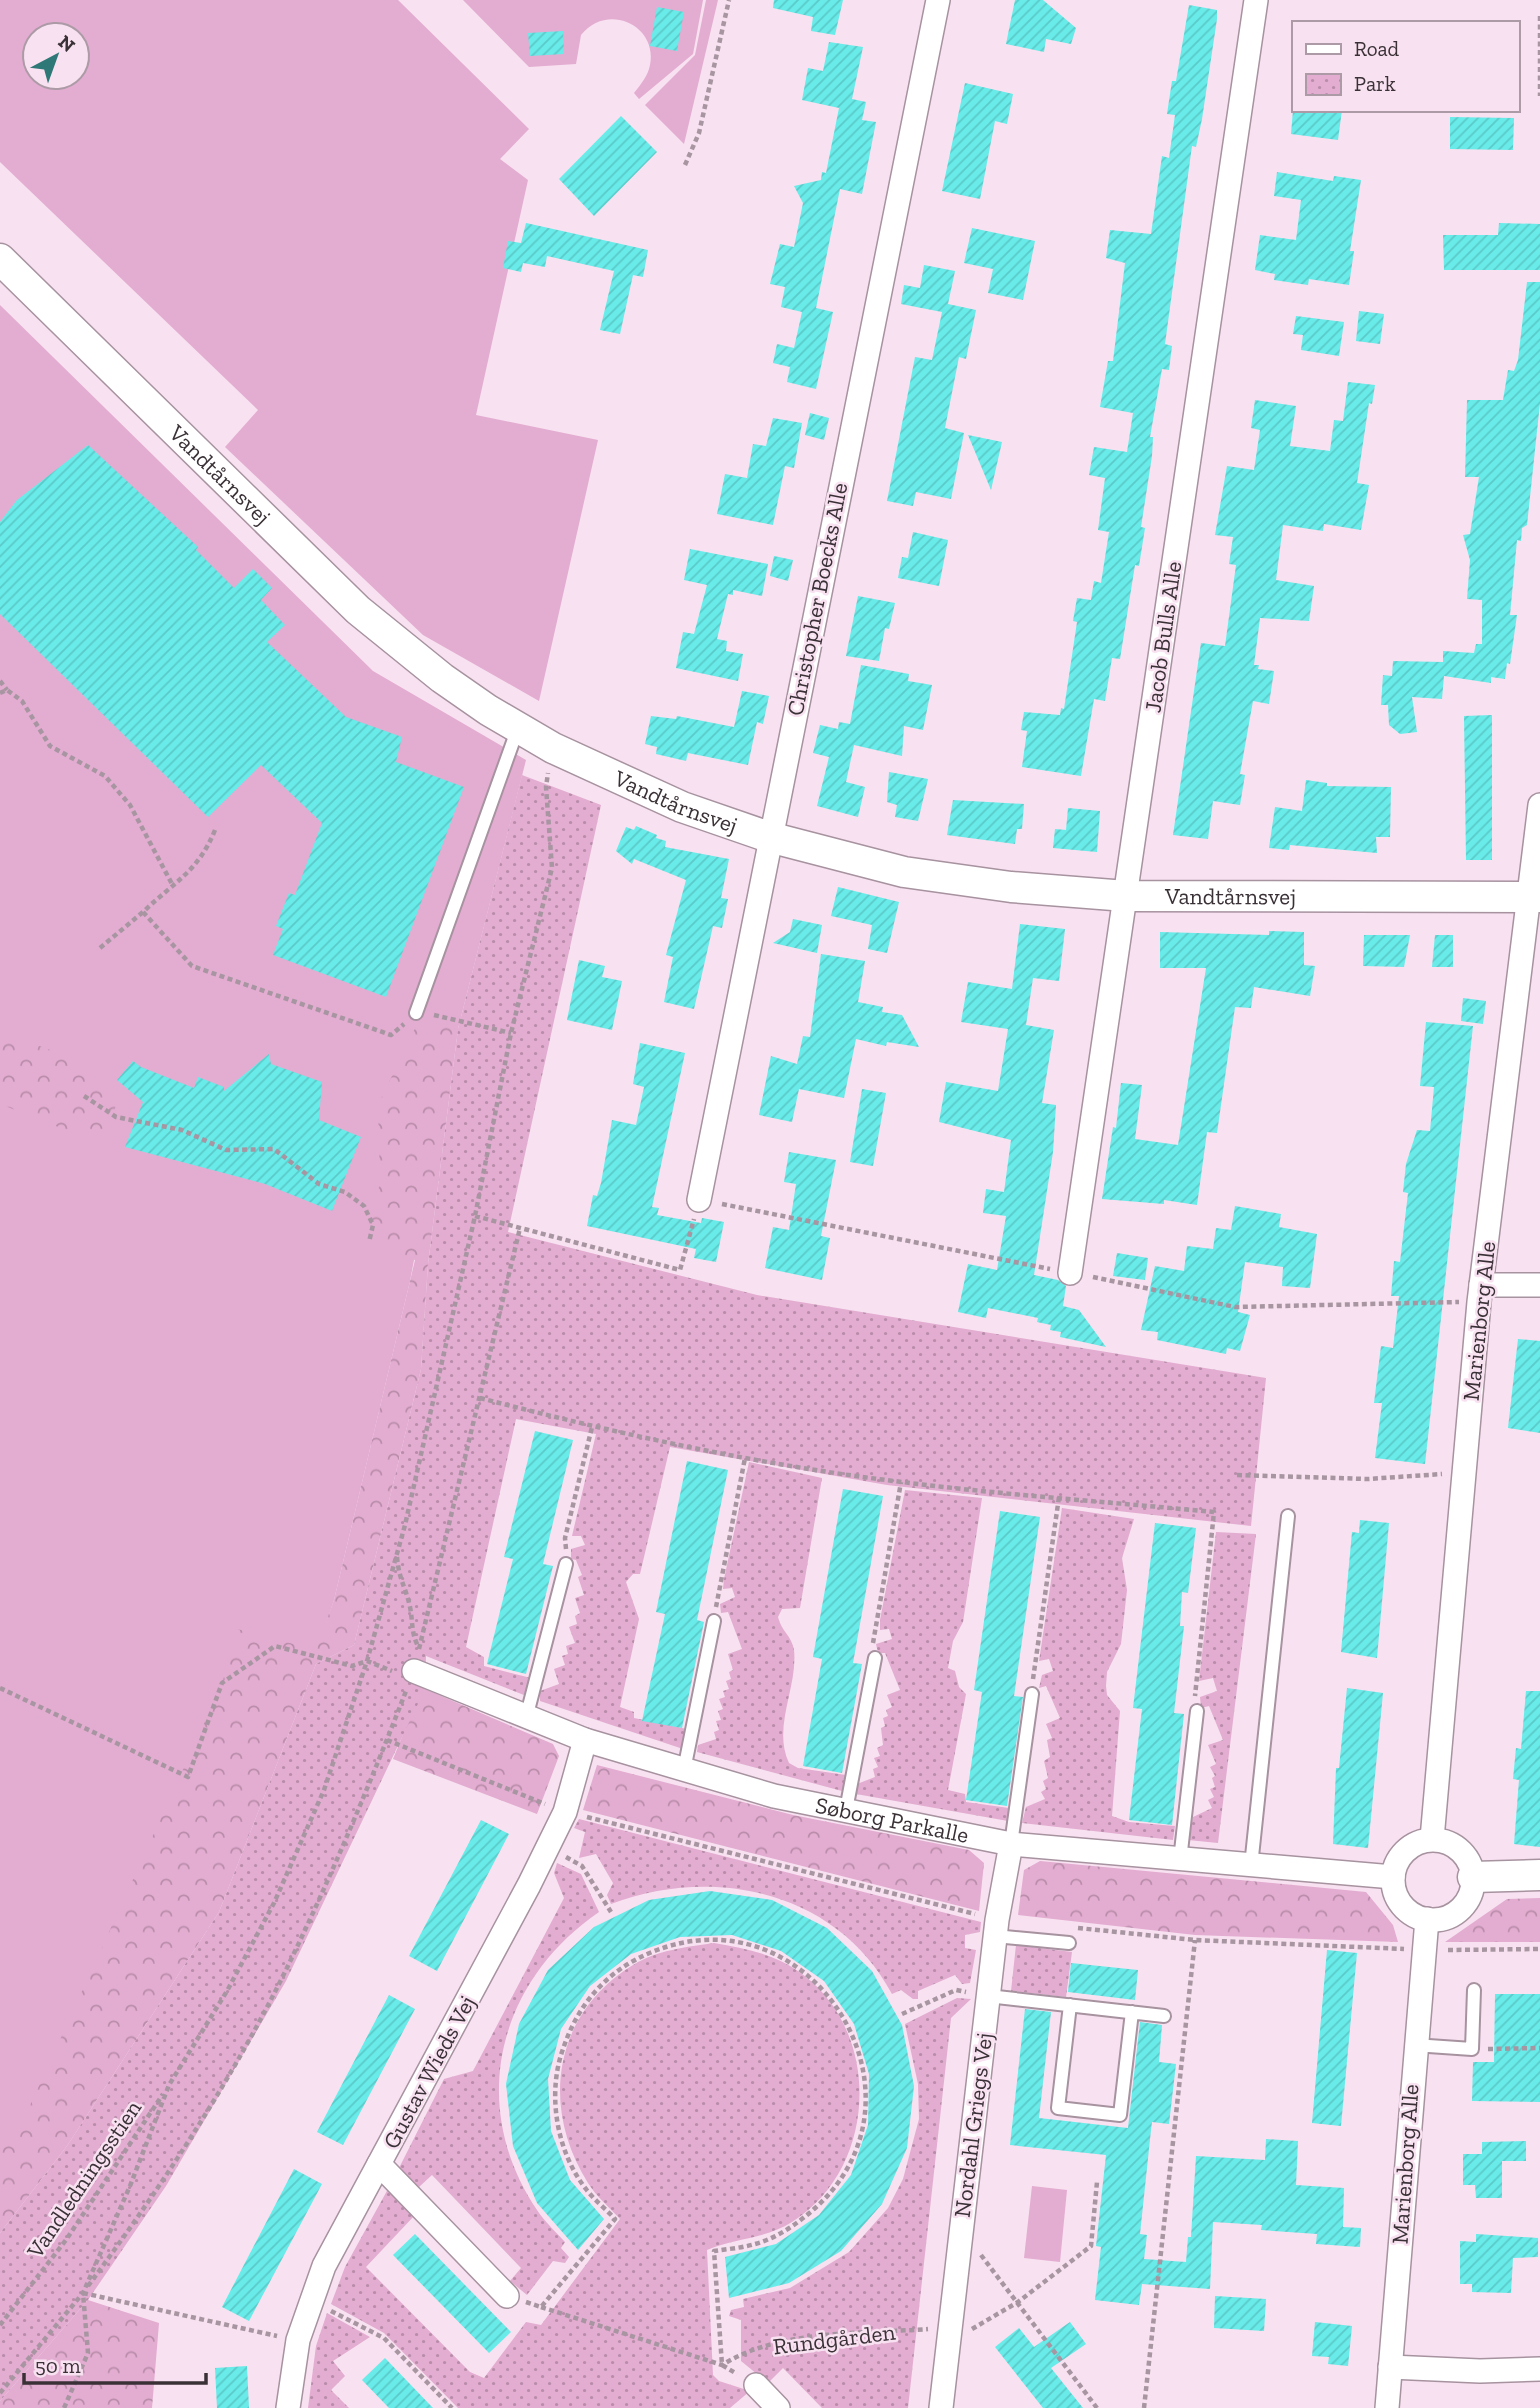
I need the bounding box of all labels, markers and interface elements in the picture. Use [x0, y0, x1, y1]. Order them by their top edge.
north arrow [21, 21, 91, 91]
legend [1292, 21, 1519, 112]
text: N [54, 30, 80, 57]
text: Road [1354, 36, 1400, 61]
text: Park [1354, 71, 1396, 96]
street label: Vandtårnsvej [163, 418, 276, 530]
street label: Christopher Boecks Alle [781, 480, 853, 718]
street label: Jacob Bulls Alle [1139, 560, 1187, 714]
street label: Vandtårnsvej [609, 763, 741, 839]
street label: Vandtårnsvej [1164, 882, 1296, 910]
street label: Marienborg Alle [1457, 1240, 1501, 1402]
street label: Søborg Parkalle [813, 1791, 971, 1849]
street label: Gustav Wieds Vej [377, 1991, 481, 2153]
street label: Nordahl Griegs Vej [948, 2031, 998, 2219]
street label: Marienborg Alle [1385, 2083, 1425, 2245]
street label: Vandledningsstien [20, 2095, 147, 2264]
street label: Rundgården [771, 2318, 897, 2360]
scale bar [24, 2342, 206, 2386]
text: 50 m [35, 2353, 81, 2378]

